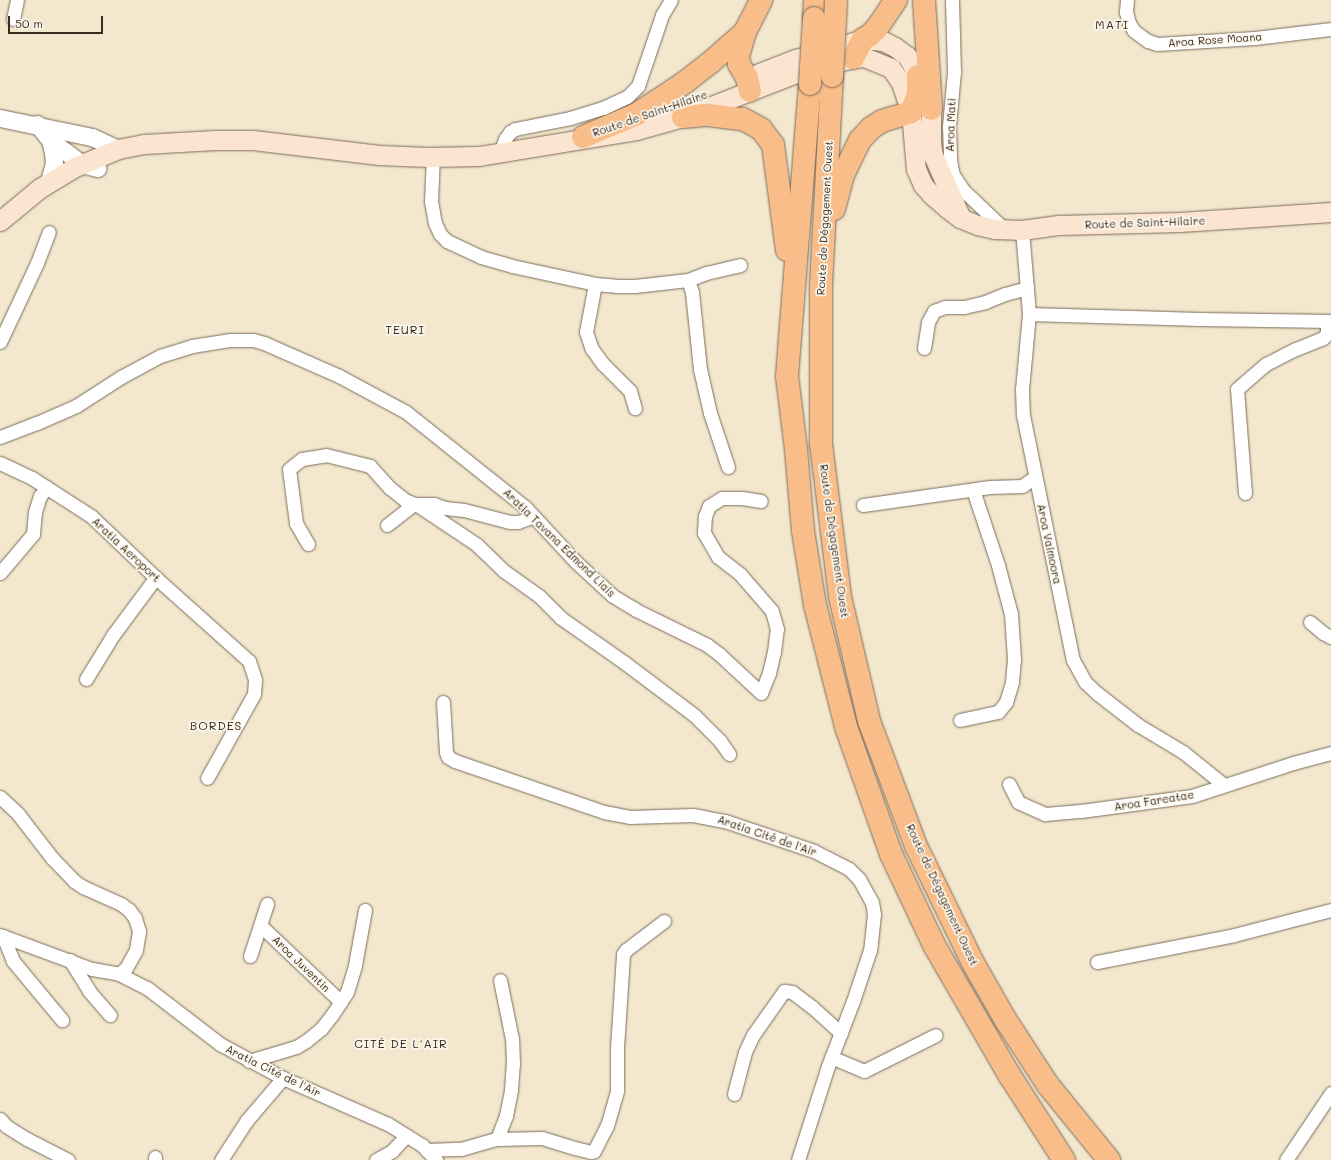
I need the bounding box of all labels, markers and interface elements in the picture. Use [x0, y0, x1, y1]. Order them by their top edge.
scale bar [10, 8, 105, 34]
text: 50 m [15, 15, 43, 31]
district label: MATI [1095, 18, 1129, 32]
street label: Aroa Rose Moana [1167, 30, 1263, 50]
street label: Route de Saint-Hilaire [591, 88, 709, 140]
street label: Aroa Mati [943, 98, 959, 152]
street label: Route de Dégagement Ouest [814, 140, 836, 296]
street label: Route de Saint-Hilaire [1085, 214, 1205, 232]
district label: TEURI [385, 323, 425, 337]
street label: Route de Dégagement Ouest [817, 463, 851, 619]
street label: Aratia Tavana Edmond Liais [500, 486, 618, 600]
street label: Aroa Vaimoora [1034, 503, 1064, 585]
street label: Aratia Aeroport [89, 515, 163, 585]
district label: BORDES [190, 719, 242, 733]
street label: Aroa Fareatae [1113, 788, 1195, 814]
street label: Aratia Cité de l'Air [716, 813, 818, 859]
street label: Route de Dégagement Ouest [903, 822, 981, 968]
street label: Aroa Juventin [269, 933, 333, 995]
district label: CITÉ DE L'AIR [354, 1037, 448, 1051]
street label: Aratia Cité de l'Air [223, 1042, 323, 1100]

